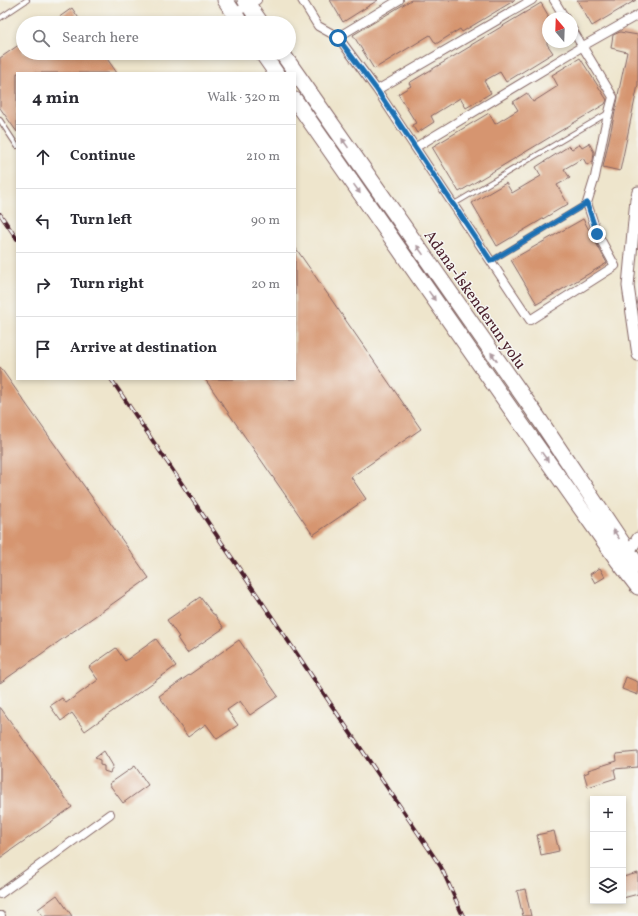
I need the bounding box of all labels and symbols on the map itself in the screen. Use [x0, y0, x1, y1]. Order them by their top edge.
north arrow [542, 12, 578, 48]
route start [329, 29, 347, 47]
one-way arrow [341, 138, 349, 149]
one-way arrow [353, 184, 361, 194]
route end [588, 225, 606, 243]
street label: Adana-İskenderun yolu [418, 226, 531, 374]
one-way arrow [416, 245, 424, 255]
one-way arrow [428, 291, 436, 301]
one-way arrow [490, 351, 498, 362]
one-way arrow [541, 452, 549, 462]
one-way arrow [612, 529, 620, 540]

